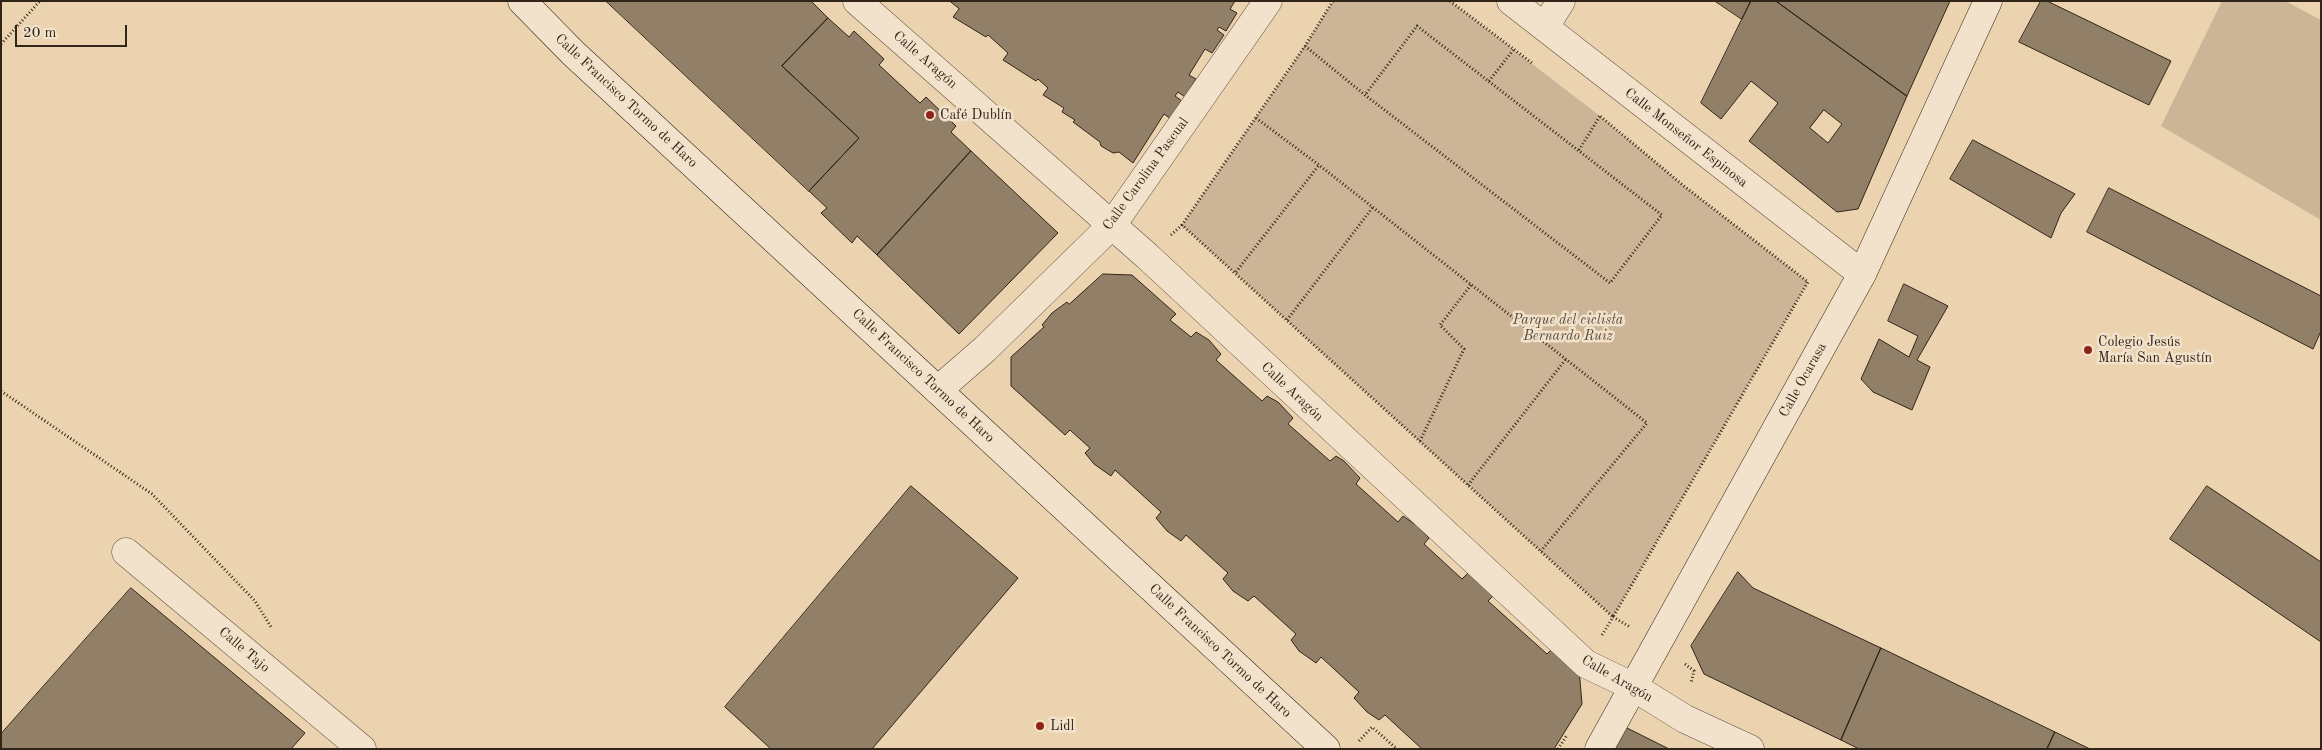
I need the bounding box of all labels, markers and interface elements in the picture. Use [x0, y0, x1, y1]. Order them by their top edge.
scale bar [18, 15, 130, 47]
text: 20 m [23, 26, 57, 41]
street label: Calle Aragón [889, 28, 961, 92]
street label: Calle Francisco Tormo de Haro [551, 30, 701, 172]
street label: Calle Monseñor Espinosa [1621, 85, 1751, 191]
place label: Café Dublín [940, 107, 1012, 123]
marker: Café Dublín [924, 109, 936, 121]
street label: Calle Carolina Pascual [1099, 114, 1193, 234]
street label: Calle Francisco Tormo de Haro [848, 305, 998, 447]
park label: Parque del ciclista Bernardo Ruiz [1513, 312, 1623, 344]
place label: Colegio Jesús María San Agustín [2098, 334, 2212, 367]
street label: Calle Ocarasa [1776, 340, 1830, 420]
marker: Colegio Jesús María San Agustín [2082, 344, 2094, 356]
street label: Calle Aragón [1257, 359, 1327, 425]
street label: Calle Francisco Tormo de Haro [1145, 580, 1295, 722]
street label: Calle Tajo [215, 624, 273, 676]
street label: Calle Aragón [1578, 652, 1656, 706]
place label: Lidl [1050, 718, 1074, 734]
marker: Lidl [1034, 720, 1046, 732]

